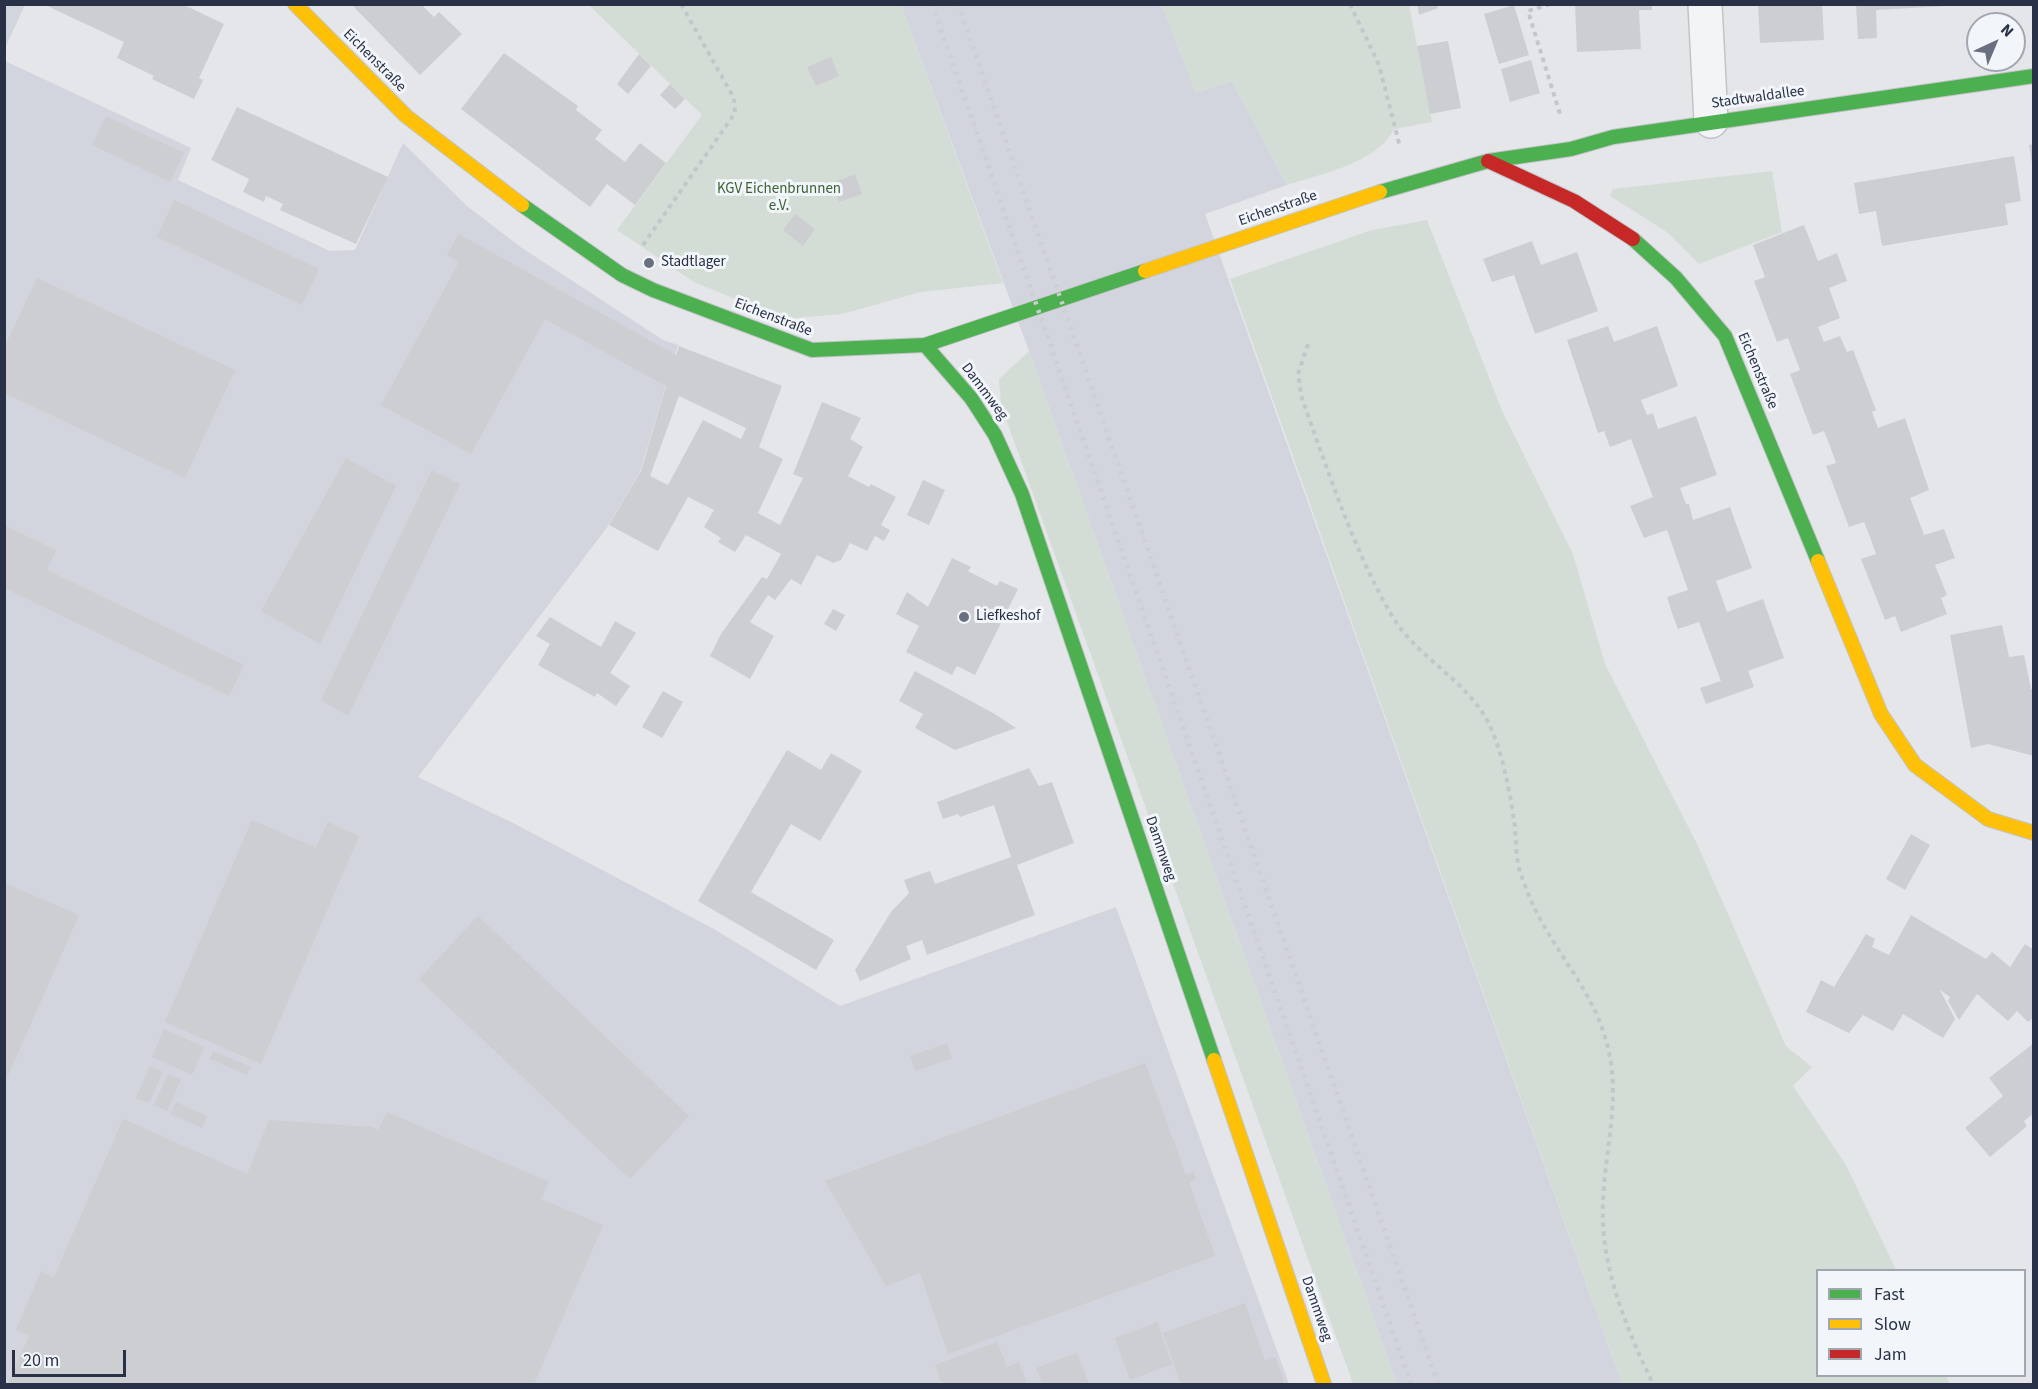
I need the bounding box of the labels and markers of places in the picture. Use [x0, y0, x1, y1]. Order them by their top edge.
place label: Stadtlager [661, 254, 726, 272]
marker: Stadtlager [642, 256, 656, 270]
place label: Liefkeshof [976, 608, 1040, 626]
marker: Liefkeshof [957, 610, 971, 624]

